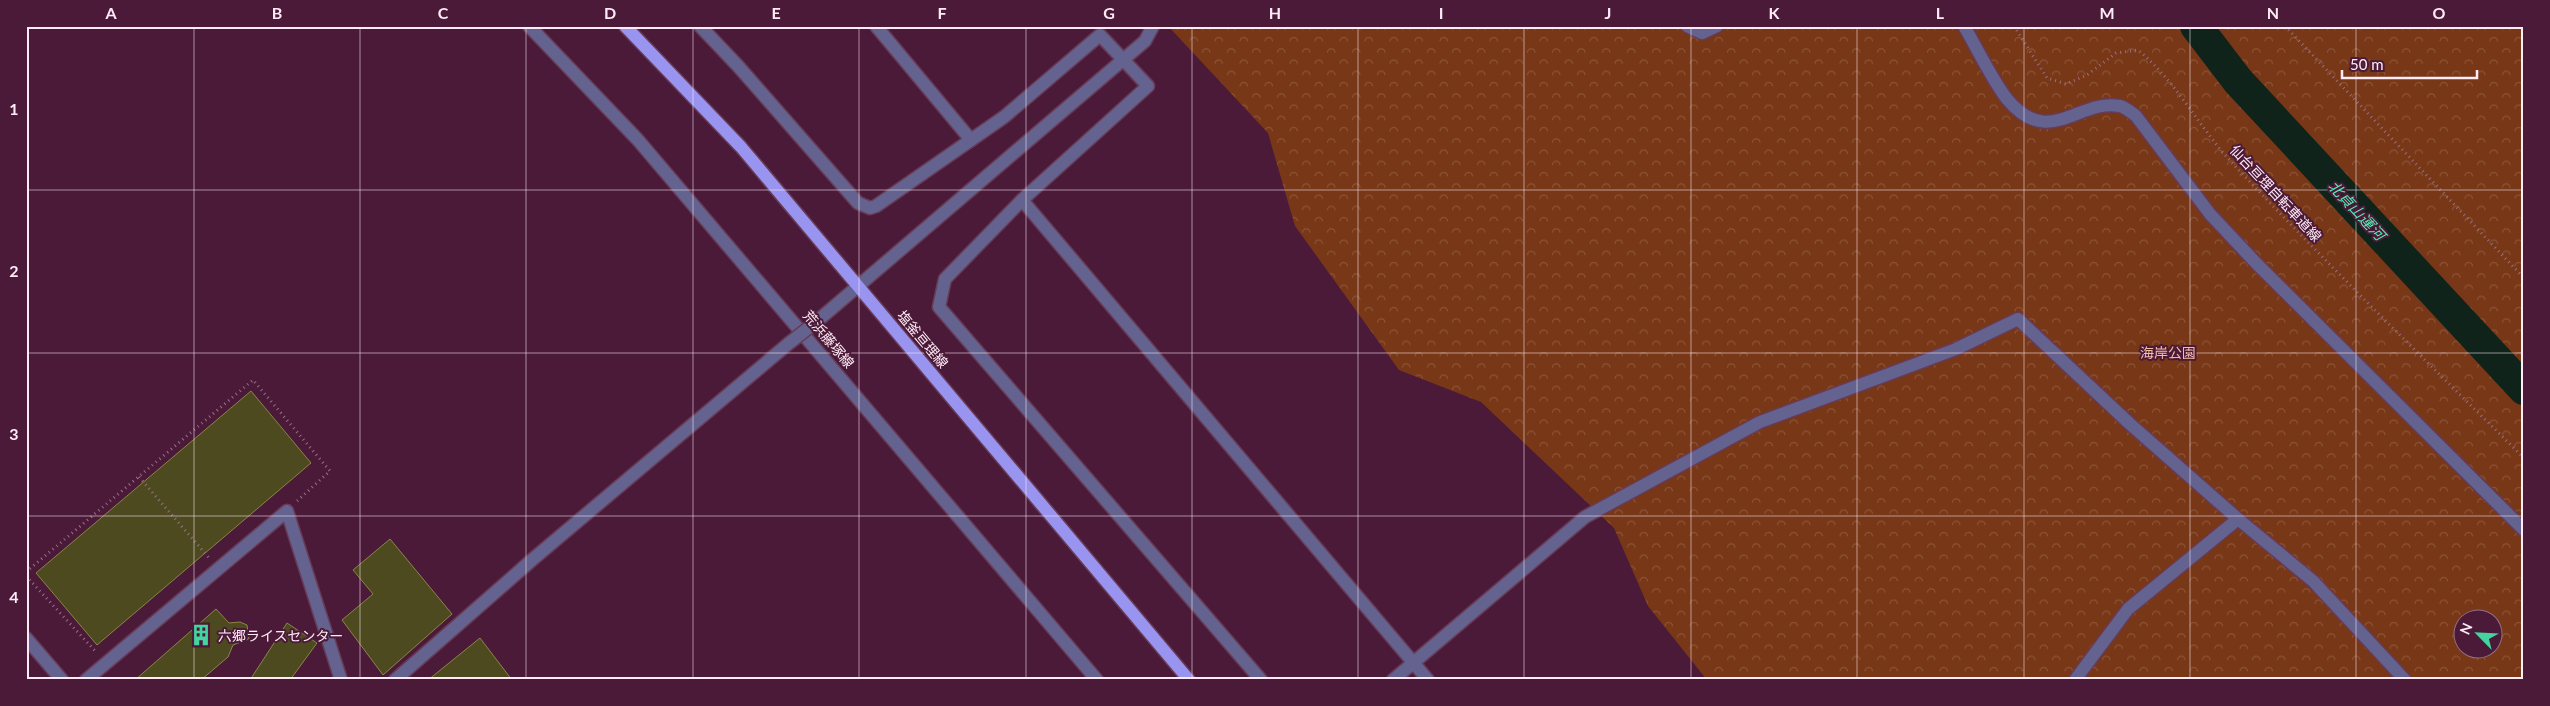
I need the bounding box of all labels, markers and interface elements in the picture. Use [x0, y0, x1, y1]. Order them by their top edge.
text: A [104, 3, 117, 22]
text: B [272, 3, 282, 22]
text: C [438, 3, 449, 22]
text: D [604, 3, 616, 22]
text: E [771, 3, 781, 22]
text: F [937, 3, 947, 22]
text: G [1103, 3, 1115, 22]
text: H [1269, 3, 1281, 22]
text: I [1439, 3, 1443, 22]
text: J [1605, 3, 1611, 22]
text: K [1769, 3, 1781, 22]
text: L [1936, 3, 1945, 22]
text: M [2099, 3, 2115, 22]
text: N [2267, 3, 2279, 22]
text: O [2433, 3, 2446, 22]
scale bar [2342, 48, 2478, 80]
text: 50 m [2350, 55, 2384, 73]
text: 1 [9, 99, 19, 118]
street label: 仙台亘理自転車道線 [2227, 141, 2325, 245]
water label: 北貞山運河 [2325, 176, 2391, 246]
text: 2 [9, 261, 19, 280]
street label: 荒浜藤塚線 [800, 307, 858, 371]
street label: 塩釜亘理線 [894, 307, 952, 371]
park label: 海岸公園 [2140, 344, 2196, 361]
text: 3 [9, 424, 19, 443]
text: 4 [9, 587, 19, 606]
north arrow [2452, 608, 2502, 658]
text: N [2456, 620, 2476, 637]
building icon: 六郷ライスセンター [188, 622, 214, 648]
place label: 六郷ライスセンター [218, 627, 344, 644]

